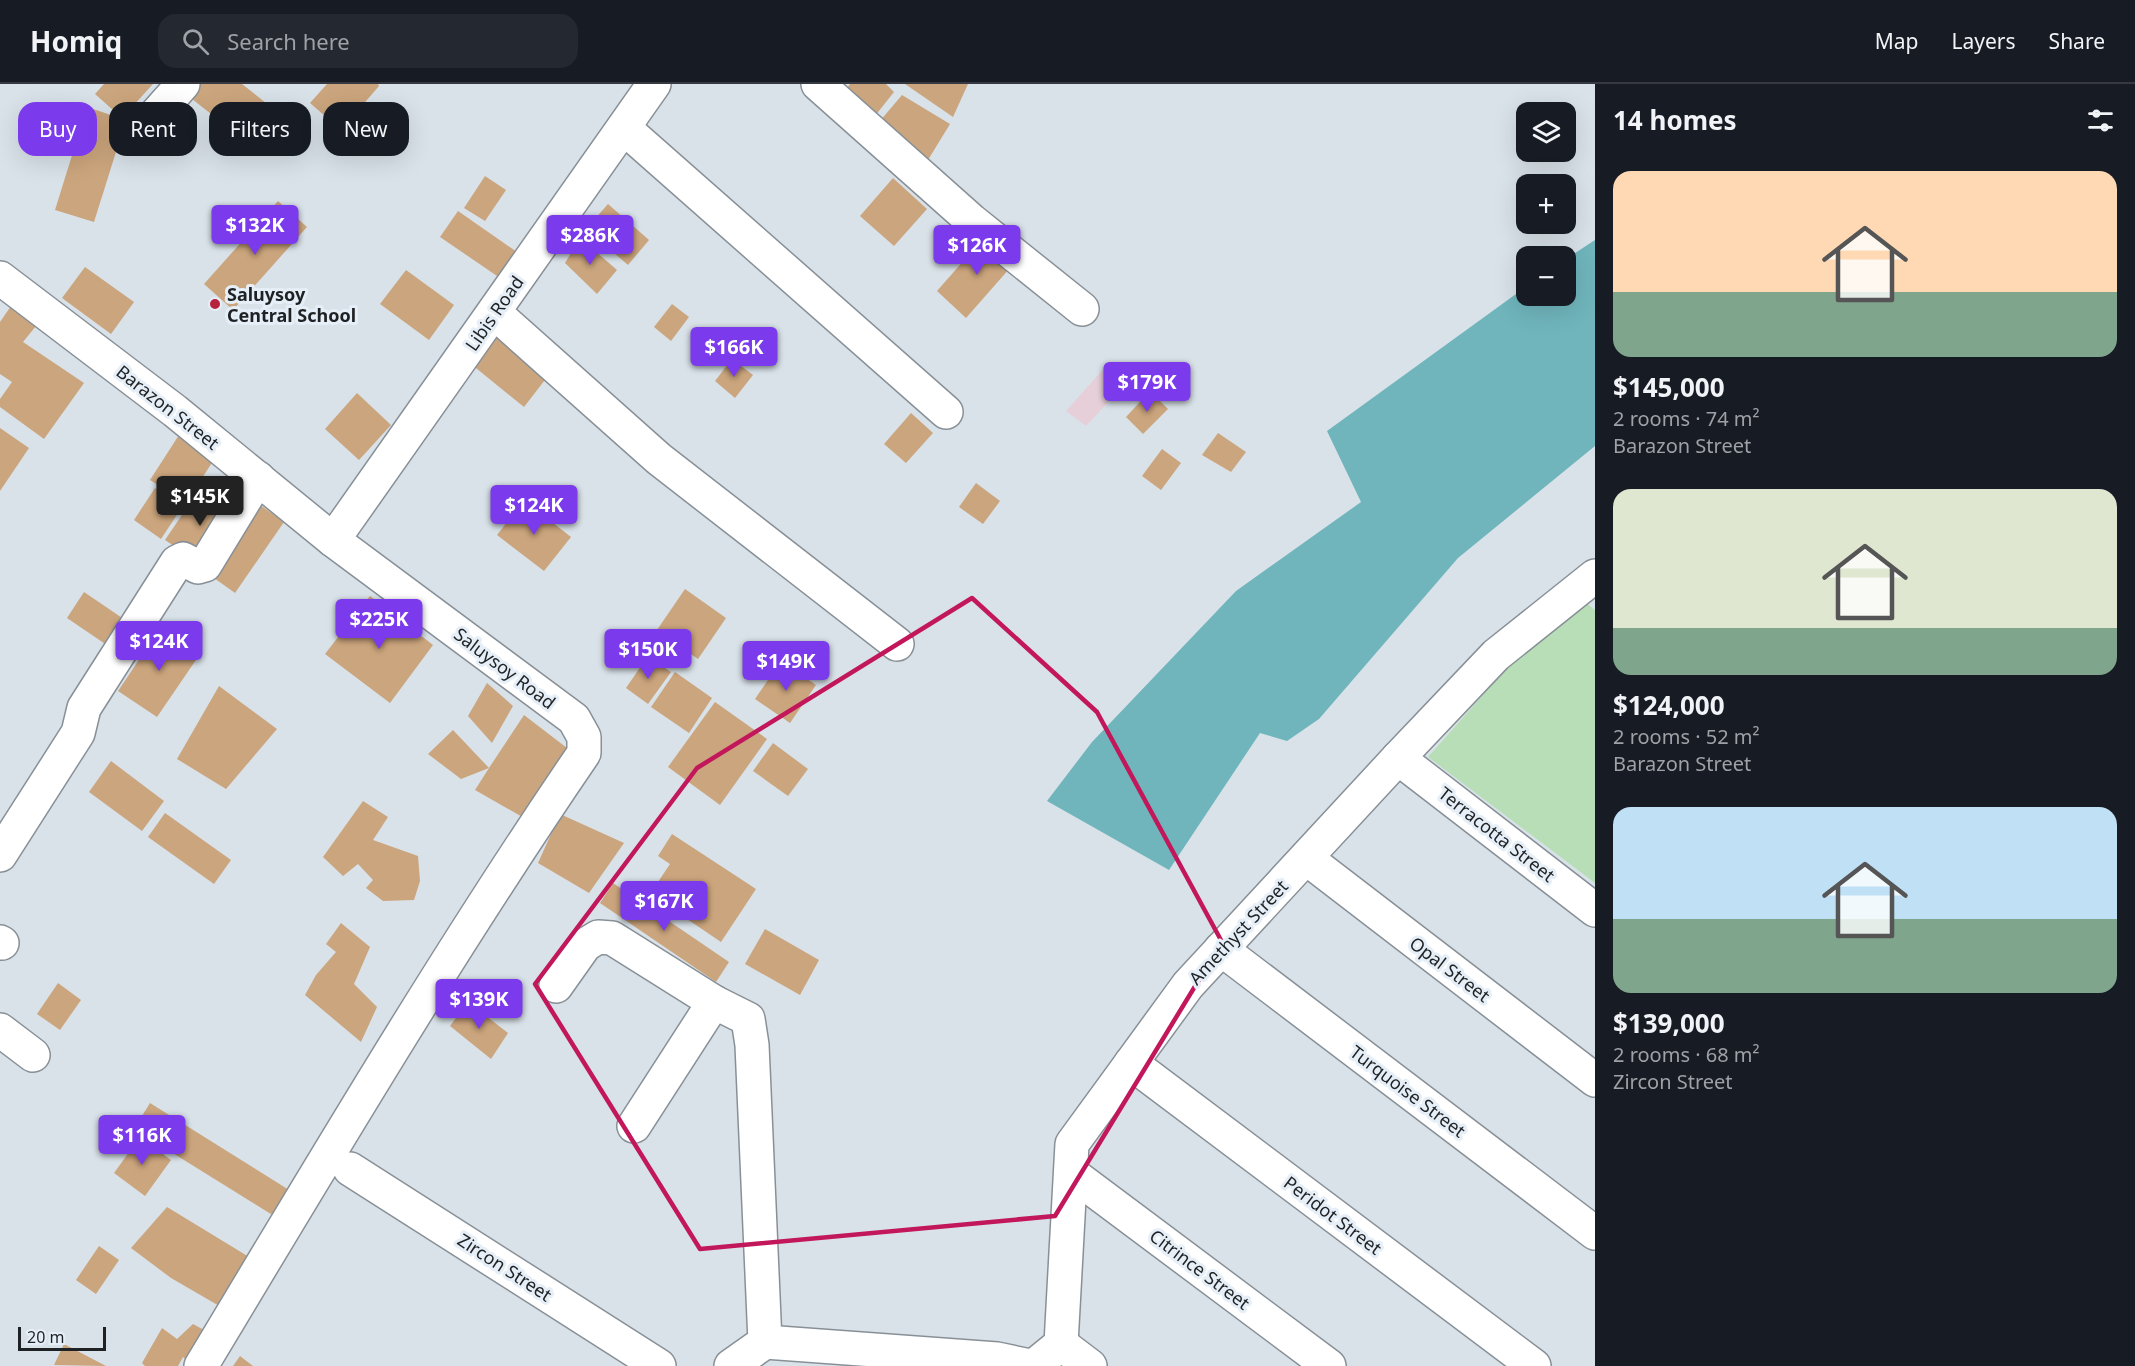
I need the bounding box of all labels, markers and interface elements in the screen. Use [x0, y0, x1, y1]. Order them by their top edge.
search box [158, 14, 578, 68]
text: Homiq [30, 22, 122, 60]
icon: search [179, 25, 212, 58]
text: Search here [227, 26, 350, 56]
text: Map [1875, 27, 1919, 55]
text: Layers [1952, 27, 2016, 55]
text: Share [2049, 27, 2105, 55]
chip: Buy [18, 102, 97, 156]
chip: Rent [109, 102, 197, 156]
chip: Filters [209, 102, 311, 156]
chip: New [323, 102, 409, 156]
map controls [1516, 102, 1576, 306]
button: layers [1516, 102, 1576, 162]
text: 14 homes [1613, 102, 1737, 138]
icon: filters [2084, 104, 2117, 137]
button: + [1516, 174, 1576, 234]
pin: $132K [213, 205, 297, 256]
icon: home [1811, 210, 1919, 318]
text: $132K [225, 211, 285, 238]
pin: $286K [548, 215, 632, 266]
text: $286K [560, 221, 620, 248]
pin: $126K [935, 225, 1019, 276]
text: $126K [947, 231, 1007, 258]
button: − [1516, 246, 1576, 306]
street label: Libis Road [459, 271, 529, 355]
place label: Saluysoy Central School [227, 282, 356, 327]
marker: Saluysoy Central School [208, 297, 222, 311]
pin: $166K [692, 327, 776, 378]
text: $166K [704, 333, 764, 360]
street label: Barazon Street [112, 359, 225, 455]
pin: $179K [1105, 362, 1189, 413]
text: $179K [1117, 368, 1177, 395]
text: $145,000 [1613, 369, 1725, 405]
text: 2 rooms · 74 m² [1613, 405, 1760, 432]
text: Barazon Street [1613, 432, 1751, 459]
pin: $145K [158, 476, 242, 527]
text: $145K [170, 482, 230, 509]
pin: $124K [492, 485, 576, 536]
text: $124K [504, 491, 564, 518]
icon: home [1811, 528, 1919, 636]
pin: $225K [337, 599, 421, 650]
text: $225K [349, 605, 409, 632]
pin: $124K [117, 621, 201, 672]
street label: Saluysoy Road [449, 622, 561, 714]
text: $124K [129, 627, 189, 654]
pin: $150K [606, 629, 690, 680]
text: $150K [618, 635, 678, 662]
pin: $149K [744, 641, 828, 692]
text: $149K [756, 647, 816, 674]
text: $124,000 [1613, 687, 1725, 723]
text: 2 rooms · 52 m² [1613, 723, 1760, 750]
text: Barazon Street [1613, 750, 1751, 777]
street label: Terracotta Street [1434, 781, 1560, 887]
icon: home [1811, 846, 1919, 954]
street label: Amethyst Street [1183, 874, 1293, 990]
pin: $167K [622, 881, 706, 932]
text: $167K [634, 887, 694, 914]
street label: Opal Street [1405, 931, 1495, 1007]
pin: $139K [437, 979, 521, 1030]
text: $139K [449, 985, 509, 1012]
text: $139,000 [1613, 1005, 1725, 1041]
street label: Turquoise Street [1345, 1040, 1471, 1143]
text: 2 rooms · 68 m² [1613, 1041, 1760, 1068]
text: Zircon Street [1613, 1068, 1733, 1095]
pin: $116K [100, 1115, 184, 1166]
text: $116K [112, 1121, 172, 1148]
street label: Peridot Street [1279, 1170, 1387, 1260]
street label: Citrince Street [1145, 1223, 1255, 1315]
street label: Zircon Street [453, 1228, 557, 1307]
scale bar [18, 1324, 106, 1352]
text: 20 m [27, 1326, 64, 1348]

